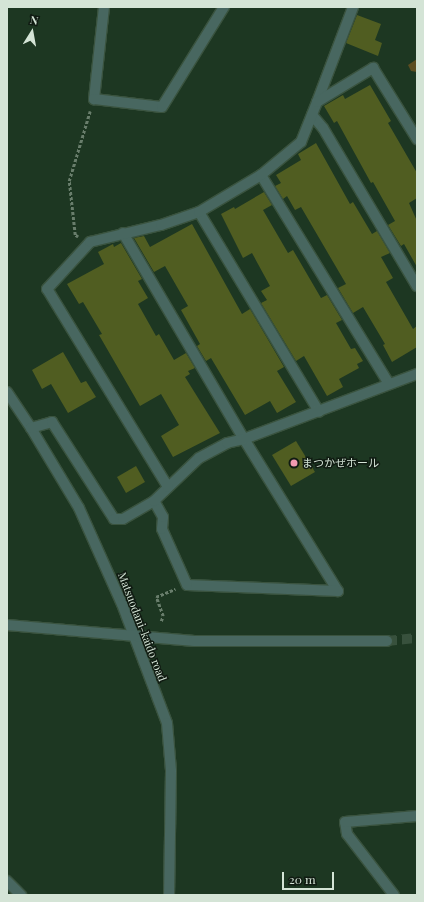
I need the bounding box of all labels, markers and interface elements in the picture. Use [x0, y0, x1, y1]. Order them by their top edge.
north arrow [12, 12, 52, 52]
text: N [29, 12, 40, 28]
place label: まつかぜホール [302, 456, 379, 470]
marker: まつかぜホール [289, 458, 299, 468]
street label: Matsuodani-kaido road [115, 571, 169, 683]
scale bar [284, 864, 336, 890]
text: 20 m [289, 871, 316, 887]

